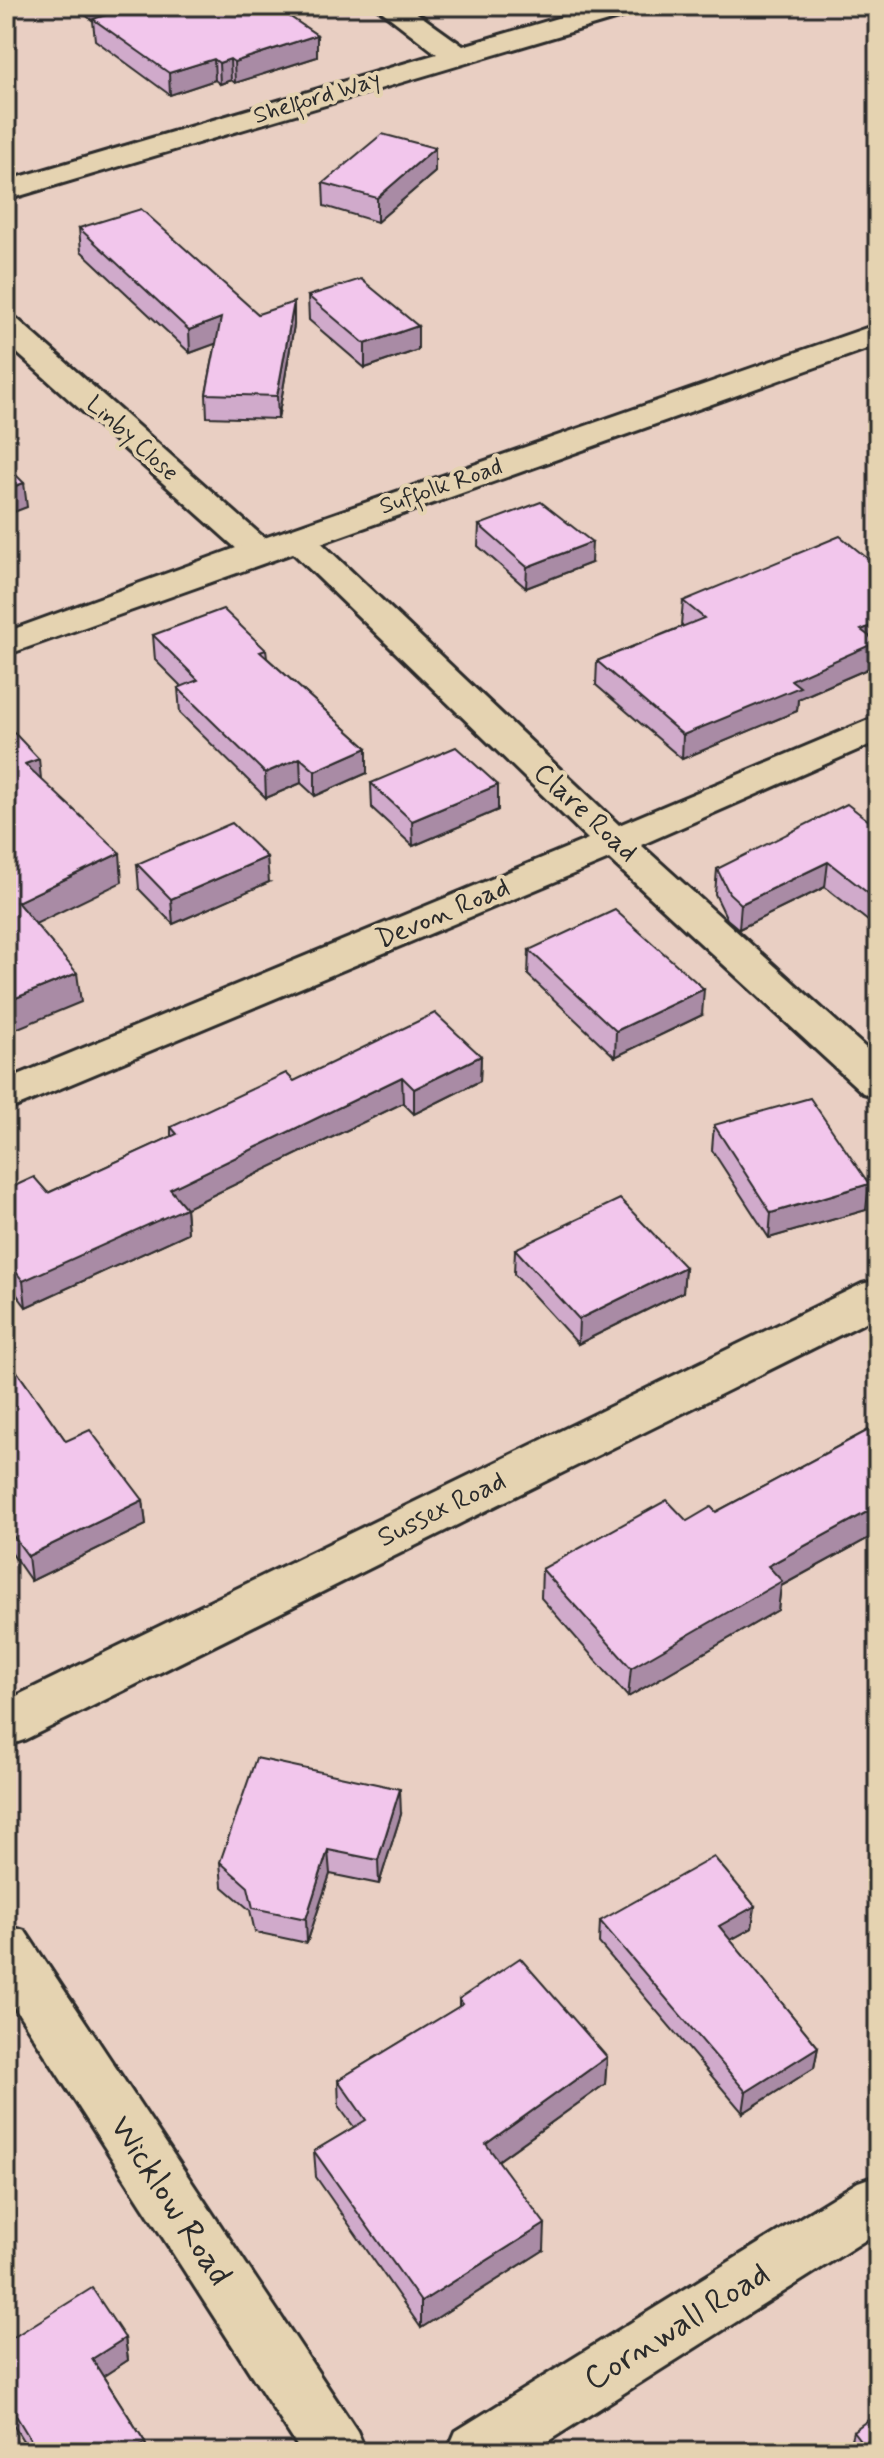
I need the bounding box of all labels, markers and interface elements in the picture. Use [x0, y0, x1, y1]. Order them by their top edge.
street label: Shelford Way [250, 64, 385, 134]
street label: Linby Close [79, 389, 185, 489]
street label: Suffolk Road [375, 452, 507, 524]
street label: Clare Road [525, 755, 645, 871]
street label: Devon Road [370, 869, 516, 959]
street label: Sussex Road [372, 1463, 512, 1557]
street label: Wicklow Road [98, 2107, 242, 2295]
street label: Cornwall Road [576, 2252, 778, 2402]

